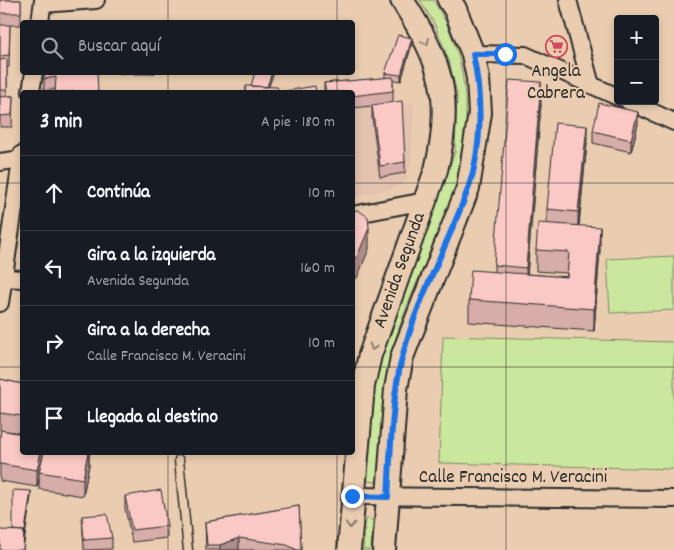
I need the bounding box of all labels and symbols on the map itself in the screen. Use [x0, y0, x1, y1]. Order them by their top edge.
supermarket icon: Angela Cabrera [544, 34, 568, 58]
one-way arrow [420, 37, 431, 46]
route start [494, 43, 517, 66]
place label: Angela Cabrera [527, 59, 586, 108]
street label: Avenida Segunda [367, 208, 434, 332]
one-way arrow [369, 342, 379, 351]
street label: Calle Francisco M. Veracini [419, 465, 608, 492]
route end [341, 485, 364, 508]
one-way arrow [345, 521, 356, 529]

